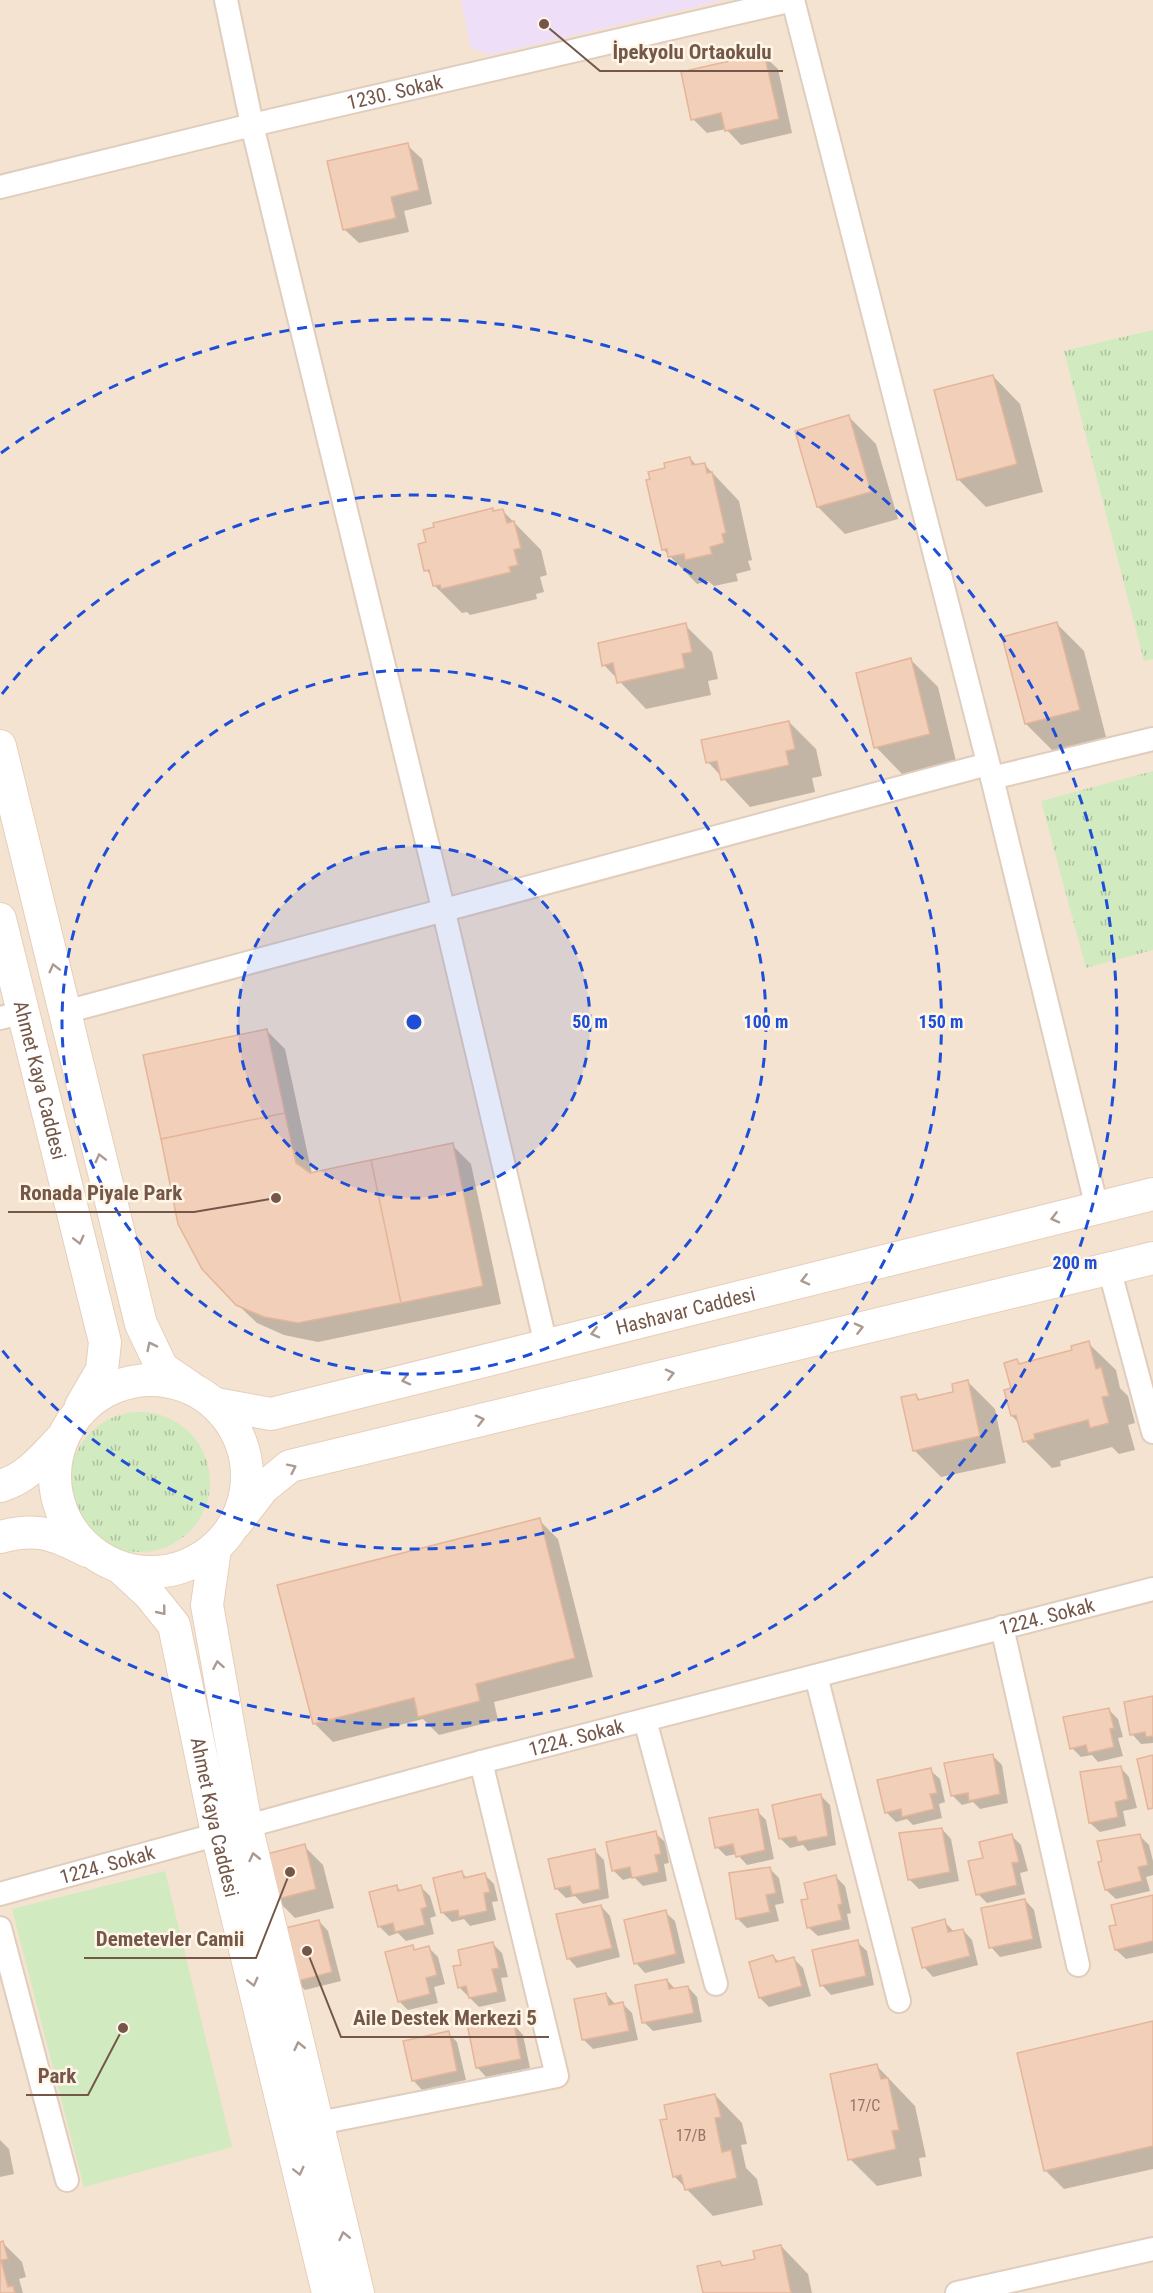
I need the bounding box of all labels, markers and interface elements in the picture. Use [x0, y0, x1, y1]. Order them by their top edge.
callout: İpekyolu Ortaokulu [600, 32, 783, 71]
text: İpekyolu Ortaokulu [612, 40, 772, 64]
street label: 1230. Sokak [345, 69, 445, 115]
one-way arrow [49, 964, 62, 974]
street label: Ahmet Kaya Caddesi [9, 998, 71, 1162]
text: 50 m [572, 1011, 608, 1032]
text: 100 m [744, 1011, 788, 1032]
text: 150 m [919, 1011, 963, 1032]
centre of rings [404, 1012, 424, 1032]
one-way arrow [95, 1153, 108, 1163]
callout: Ronada Piyale Park [8, 1173, 194, 1212]
text: Ronada Piyale Park [20, 1181, 183, 1205]
one-way arrow [1051, 1211, 1061, 1224]
one-way arrow [72, 1235, 85, 1245]
text: 200 m [1053, 1252, 1097, 1273]
one-way arrow [800, 1273, 810, 1286]
street label: Hashavar Caddesi [613, 1282, 758, 1340]
one-way arrow [854, 1323, 864, 1336]
one-way arrow [591, 1325, 601, 1338]
one-way arrow [147, 1341, 159, 1352]
one-way arrow [664, 1369, 674, 1382]
one-way arrow [401, 1373, 411, 1386]
one-way arrow [475, 1415, 485, 1428]
one-way arrow [285, 1463, 296, 1475]
street label: 1224. Sokak [997, 1593, 1097, 1640]
one-way arrow [155, 1604, 166, 1615]
one-way arrow [212, 1660, 225, 1670]
street label: 1224. Sokak [526, 1714, 626, 1761]
street label: Ahmet Kaya Caddesi [186, 1735, 244, 1899]
street label: 1224. Sokak [57, 1840, 157, 1889]
one-way arrow [248, 1852, 261, 1862]
callout: Demetevler Camii [84, 1919, 256, 1958]
text: Demetevler Camii [96, 1927, 244, 1951]
one-way arrow [245, 1977, 258, 1987]
callout: Aile Destek Merkezi 5 [341, 1998, 549, 2037]
text: Aile Destek Merkezi 5 [353, 2006, 537, 2030]
one-way arrow [293, 2042, 306, 2052]
callout: Park [26, 2056, 88, 2095]
text: Park [38, 2064, 77, 2088]
house number: 17/C [850, 2096, 880, 2115]
house number: 17/B [676, 2126, 706, 2145]
one-way arrow [291, 2166, 304, 2176]
one-way arrow [339, 2231, 352, 2241]

